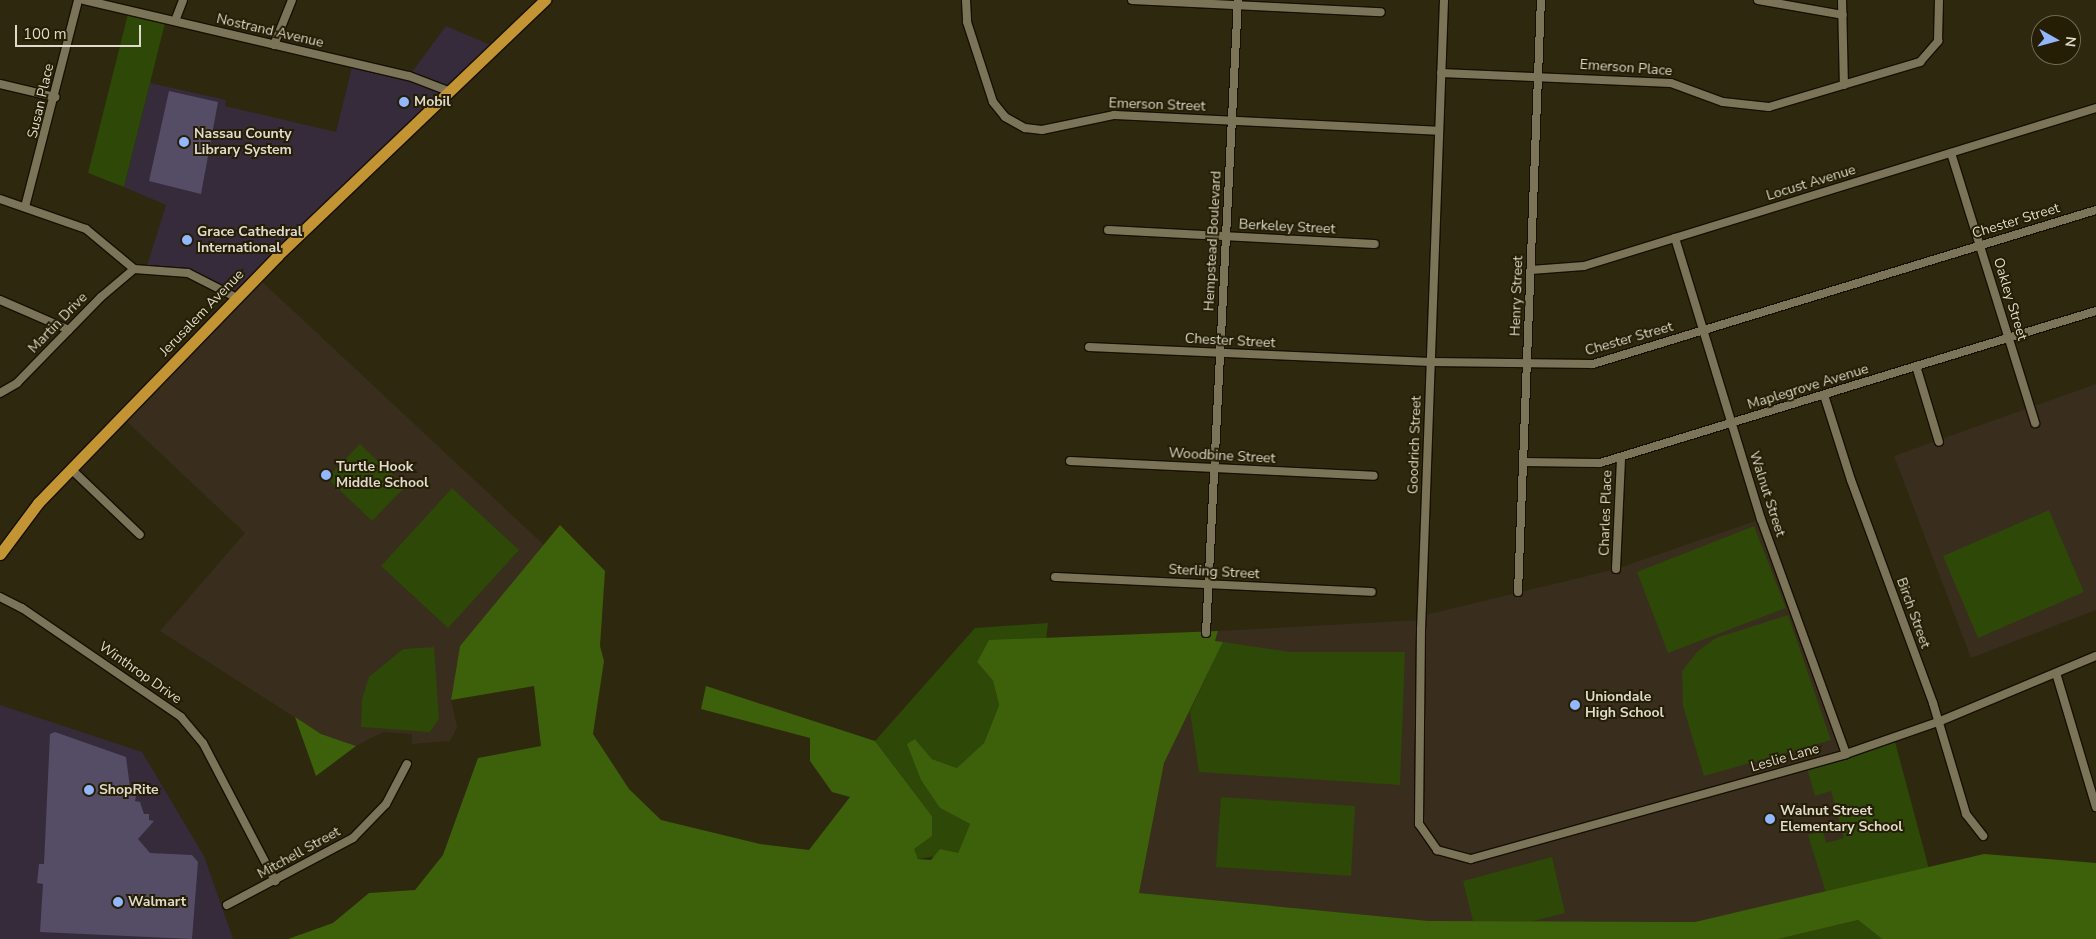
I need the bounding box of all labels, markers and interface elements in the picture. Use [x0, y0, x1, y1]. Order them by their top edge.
street label: Nostrand Avenue [215, 11, 325, 51]
scale bar [18, 15, 144, 47]
north arrow [2031, 15, 2081, 65]
text: 100 m [23, 24, 67, 44]
text: N [2060, 35, 2080, 48]
street label: Emerson Place [1579, 56, 1673, 80]
street label: Susan Place [24, 62, 58, 140]
place label: Mobil [414, 94, 451, 110]
street label: Emerson Street [1108, 95, 1206, 115]
marker: Mobil [398, 96, 410, 108]
place label: Nassau County Library System [194, 126, 292, 158]
marker: Nassau County Library System [178, 136, 190, 148]
street label: Locust Avenue [1764, 161, 1858, 205]
street label: Hempstead Boulevard [1201, 170, 1225, 312]
street label: Chester Street [1970, 200, 2062, 242]
street label: Berkeley Street [1238, 216, 1336, 238]
place label: Grace Cathedral International [197, 224, 302, 256]
marker: Grace Cathedral International [181, 234, 193, 246]
street label: Henry Street [1507, 255, 1527, 337]
street label: Oakley Street [1989, 256, 2031, 342]
street label: Jerusalem Avenue [156, 266, 248, 360]
street label: Martin Drive [25, 289, 91, 357]
street label: Chester Street [1583, 318, 1675, 360]
street label: Chester Street [1184, 330, 1276, 352]
street label: Maplegrove Avenue [1745, 361, 1871, 413]
street label: Goodrich Street [1405, 396, 1425, 494]
street label: Woodbine Street [1168, 445, 1276, 467]
street label: Walnut Street [1745, 449, 1789, 539]
place label: Turtle Hook Middle School [336, 459, 429, 492]
marker: Turtle Hook Middle School [320, 469, 332, 481]
street label: Charles Place [1596, 470, 1616, 556]
street label: Sterling Street [1168, 561, 1260, 583]
street label: Birch Street [1892, 575, 1934, 651]
street label: Winthrop Drive [95, 638, 185, 708]
place label: Uniondale High School [1585, 689, 1664, 722]
marker: Uniondale High School [1569, 699, 1581, 711]
street label: Leslie Lane [1749, 740, 1821, 776]
place label: ShopRite [99, 782, 159, 798]
marker: ShopRite [83, 784, 95, 796]
place label: Walnut Street Elementary School [1780, 803, 1903, 836]
marker: Walnut Street Elementary School [1764, 813, 1776, 825]
street label: Mitchell Street [255, 823, 343, 883]
place label: Walmart [128, 894, 186, 910]
marker: Walmart [112, 896, 124, 908]

